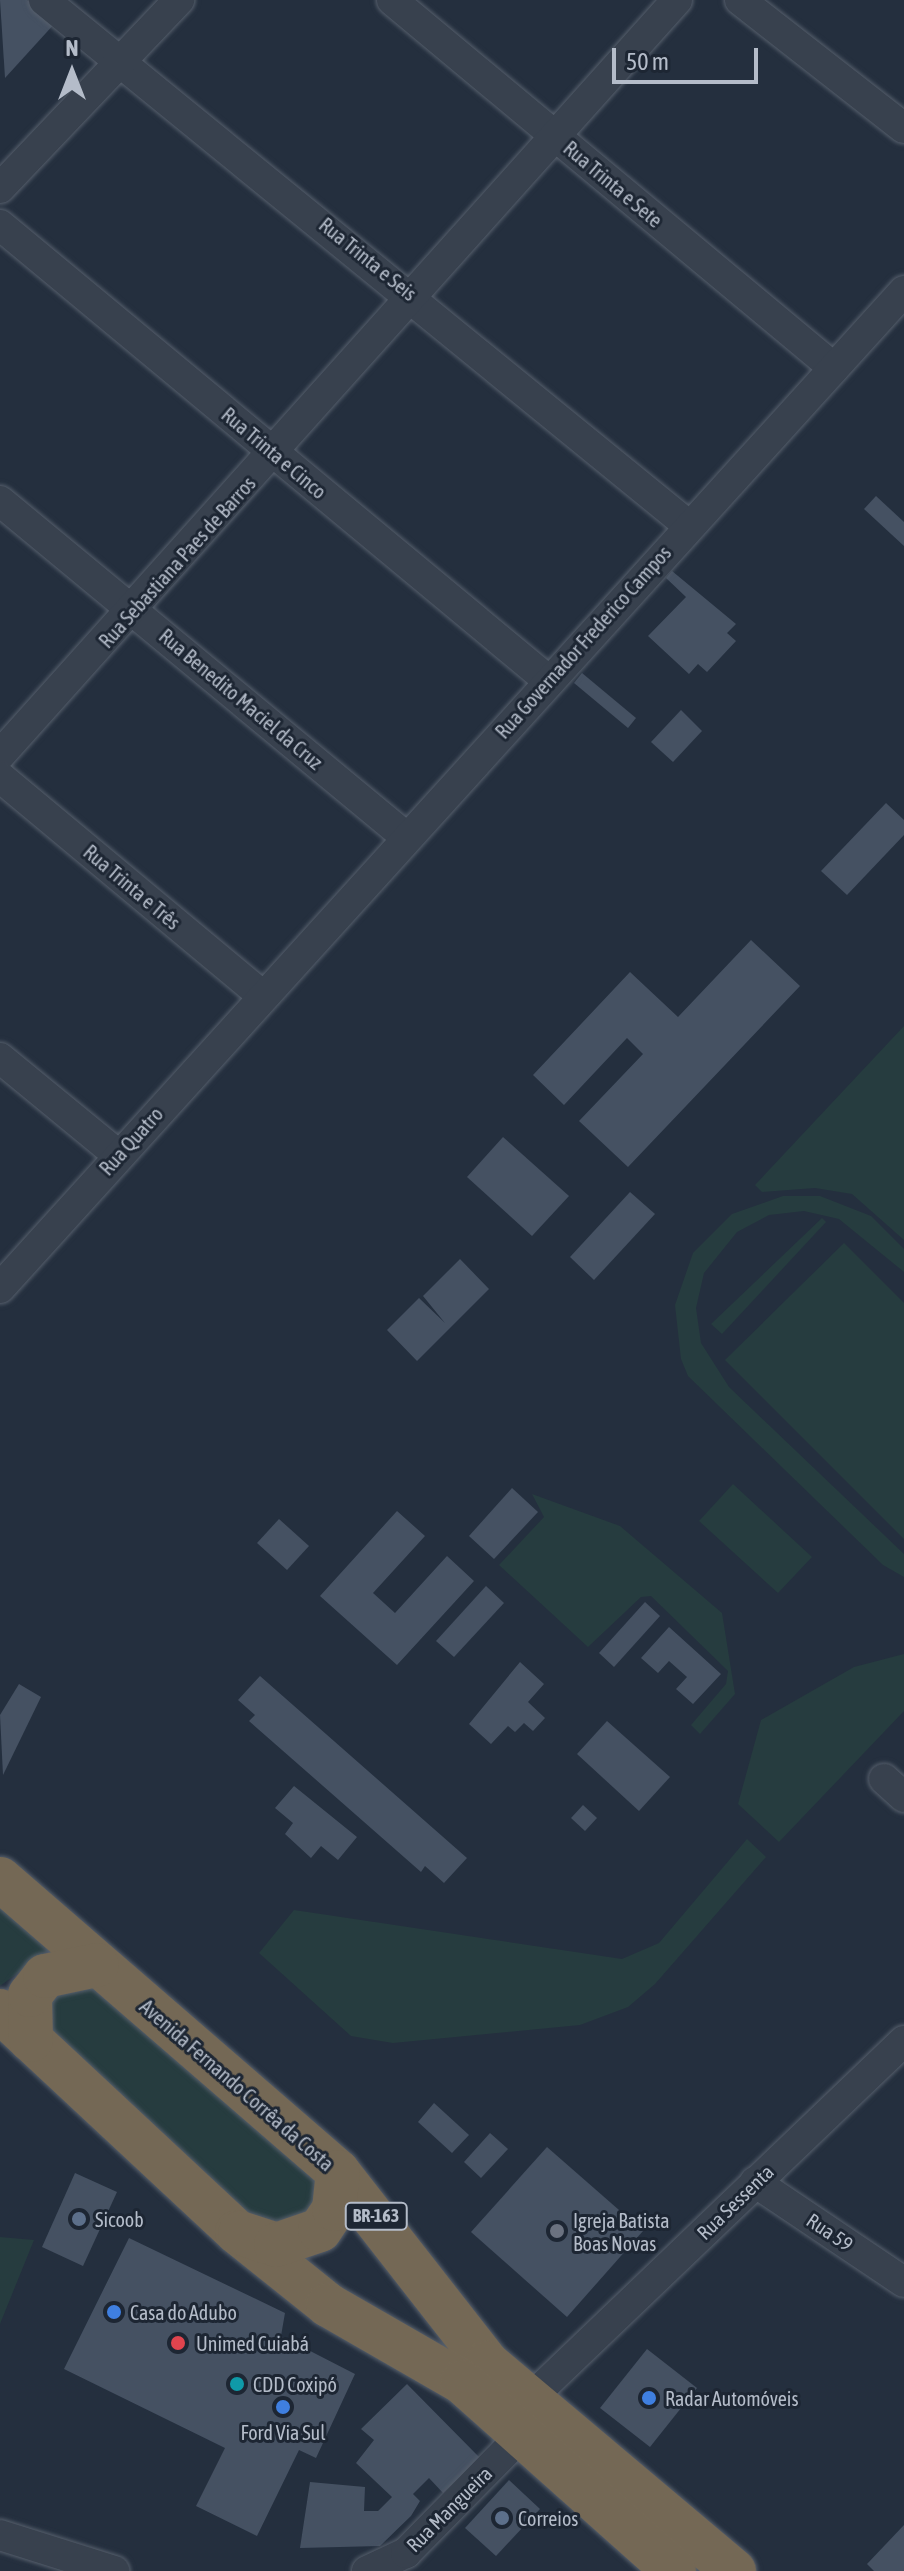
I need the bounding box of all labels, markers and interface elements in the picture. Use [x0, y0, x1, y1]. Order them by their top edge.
north arrow [32, 32, 112, 112]
scale bar [616, 32, 762, 82]
text: N [66, 35, 78, 61]
text: 50 m [626, 48, 669, 75]
street label: Rua Trinta e Sete [559, 136, 667, 232]
street label: Rua Trinta e Seis [315, 212, 421, 306]
street label: Rua Trinta e Cinco [217, 402, 331, 504]
street label: Rua Sebastiana Paes de Barros [94, 471, 260, 653]
street label: Rua Governador Frederico Campos [490, 541, 676, 743]
street label: Rua Benedito Maciel da Cruz [154, 624, 328, 774]
street label: Rua Trinta e Três [79, 840, 185, 934]
street label: Rua Quatro [94, 1102, 168, 1180]
street label: Avenida Fernando Corrêa da Costa [135, 1994, 339, 2176]
street label: Rua Sessenta [692, 2160, 778, 2244]
road number: BR-163 [344, 2202, 408, 2230]
place label: Sicoob [95, 2207, 144, 2231]
place label: Igreja Batista Boas Novas [573, 2208, 670, 2255]
street label: Rua 59 [802, 2208, 858, 2256]
marker: Sicoob [70, 2210, 88, 2228]
marker: Igreja Batista Boas Novas [548, 2222, 566, 2240]
place label: Casa do Adubo [130, 2300, 237, 2324]
marker: Casa do Adubo [105, 2303, 123, 2321]
place label: Unimed Cuiabá [196, 2331, 309, 2355]
marker: Unimed Cuiabá [167, 2332, 189, 2354]
place label: CDD Coxipó [253, 2372, 337, 2396]
marker: CDD Coxipó [228, 2375, 246, 2393]
place label: Radar Automóveis [665, 2386, 799, 2410]
marker: Radar Automóveis [640, 2389, 658, 2407]
marker: Ford Via Sul [274, 2398, 292, 2416]
place label: Ford Via Sul [241, 2420, 325, 2444]
street label: Rua Mangueira [401, 2461, 497, 2557]
place label: Correios [518, 2506, 578, 2530]
marker: Correios [493, 2509, 511, 2527]

